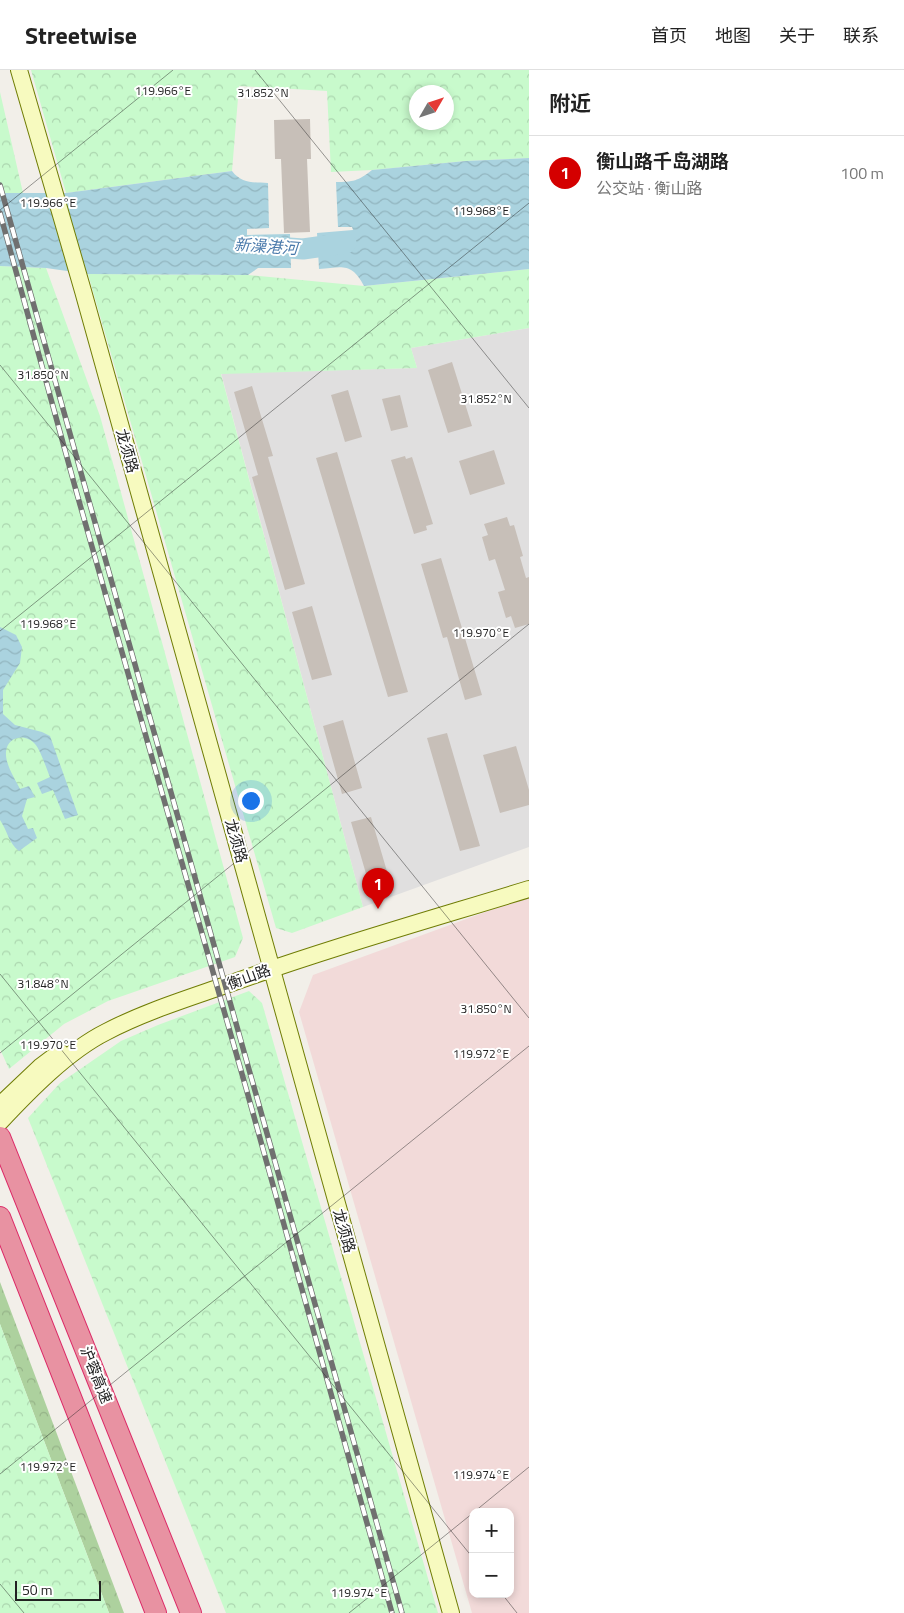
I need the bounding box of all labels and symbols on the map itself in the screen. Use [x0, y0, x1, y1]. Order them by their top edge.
text: 119.966°E [135, 81, 191, 100]
text: 31.852°N [237, 83, 289, 102]
north arrow [409, 85, 454, 130]
text: 119.966°E [20, 193, 76, 212]
text: 119.968°E [453, 201, 509, 220]
water label: 新澡港河 [233, 232, 302, 260]
text: 31.850°N [17, 365, 69, 384]
text: 31.852°N [460, 389, 512, 408]
street label: 龙须路 [110, 426, 145, 476]
text: 119.968°E [20, 614, 76, 633]
text: 119.970°E [453, 623, 509, 642]
your location [238, 788, 264, 814]
street label: 龙须路 [219, 816, 254, 866]
pin: 1 [362, 868, 394, 909]
street label: 衡山路 [224, 958, 274, 995]
text: 31.848°N [17, 974, 69, 993]
text: 31.850°N [460, 999, 512, 1018]
text: 119.970°E [20, 1035, 76, 1054]
text: 119.972°E [453, 1044, 509, 1063]
street label: 龙须路 [327, 1206, 362, 1256]
street label: 沪蓉高速 [75, 1343, 118, 1407]
text: 119.972°E [20, 1457, 76, 1476]
text: 119.974°E [453, 1465, 509, 1484]
scale bar [15, 1578, 101, 1601]
text: 119.974°E [331, 1583, 387, 1602]

